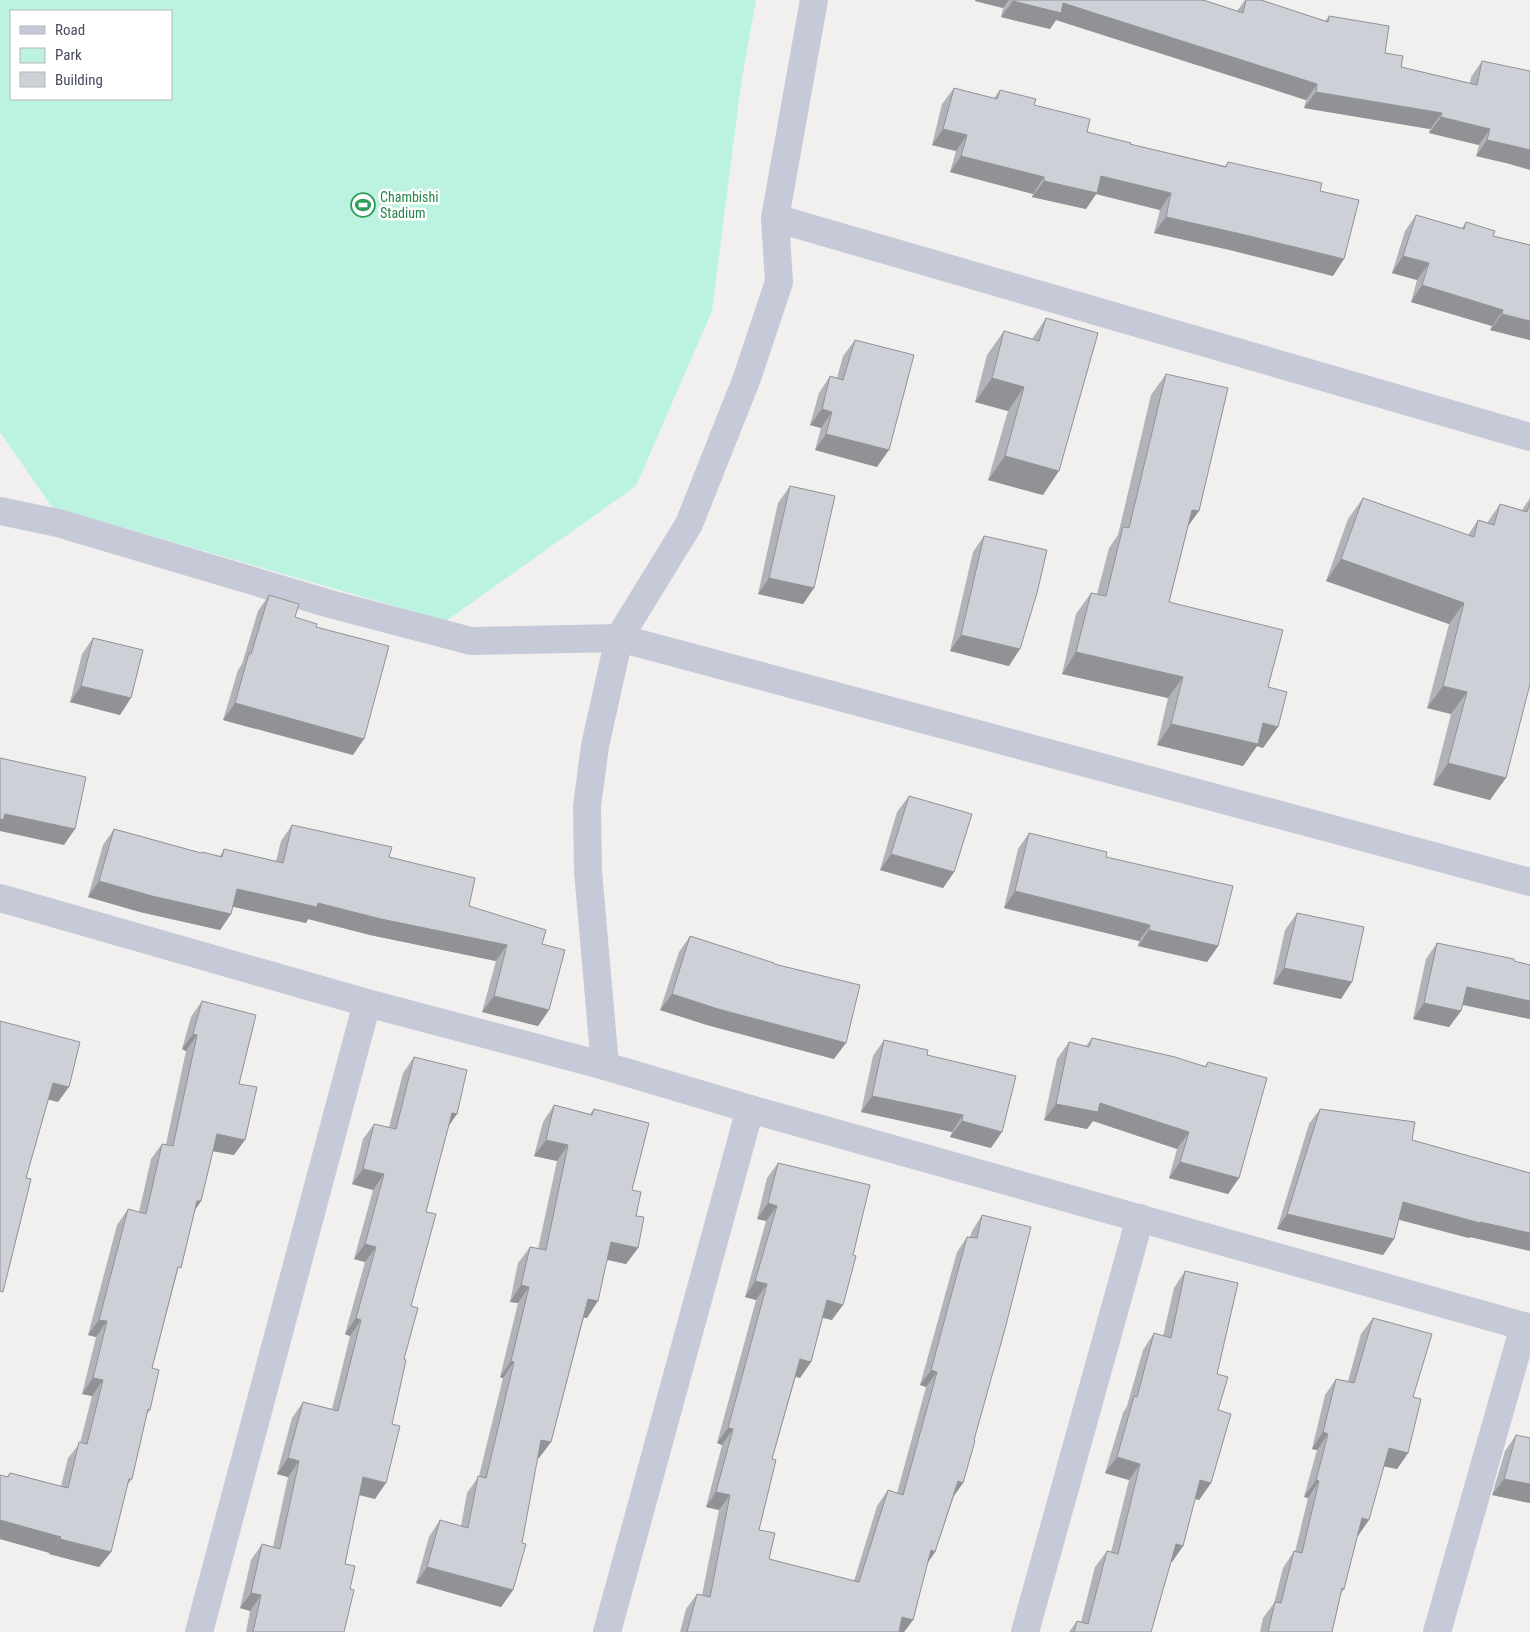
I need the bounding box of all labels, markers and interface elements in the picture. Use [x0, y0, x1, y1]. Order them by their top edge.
legend [10, 10, 172, 100]
text: Road [55, 21, 85, 39]
text: Park [55, 46, 82, 64]
text: Building [55, 71, 103, 89]
place label: Chambishi Stadium [380, 189, 438, 221]
sports icon: Chambishi Stadium [350, 192, 376, 218]

